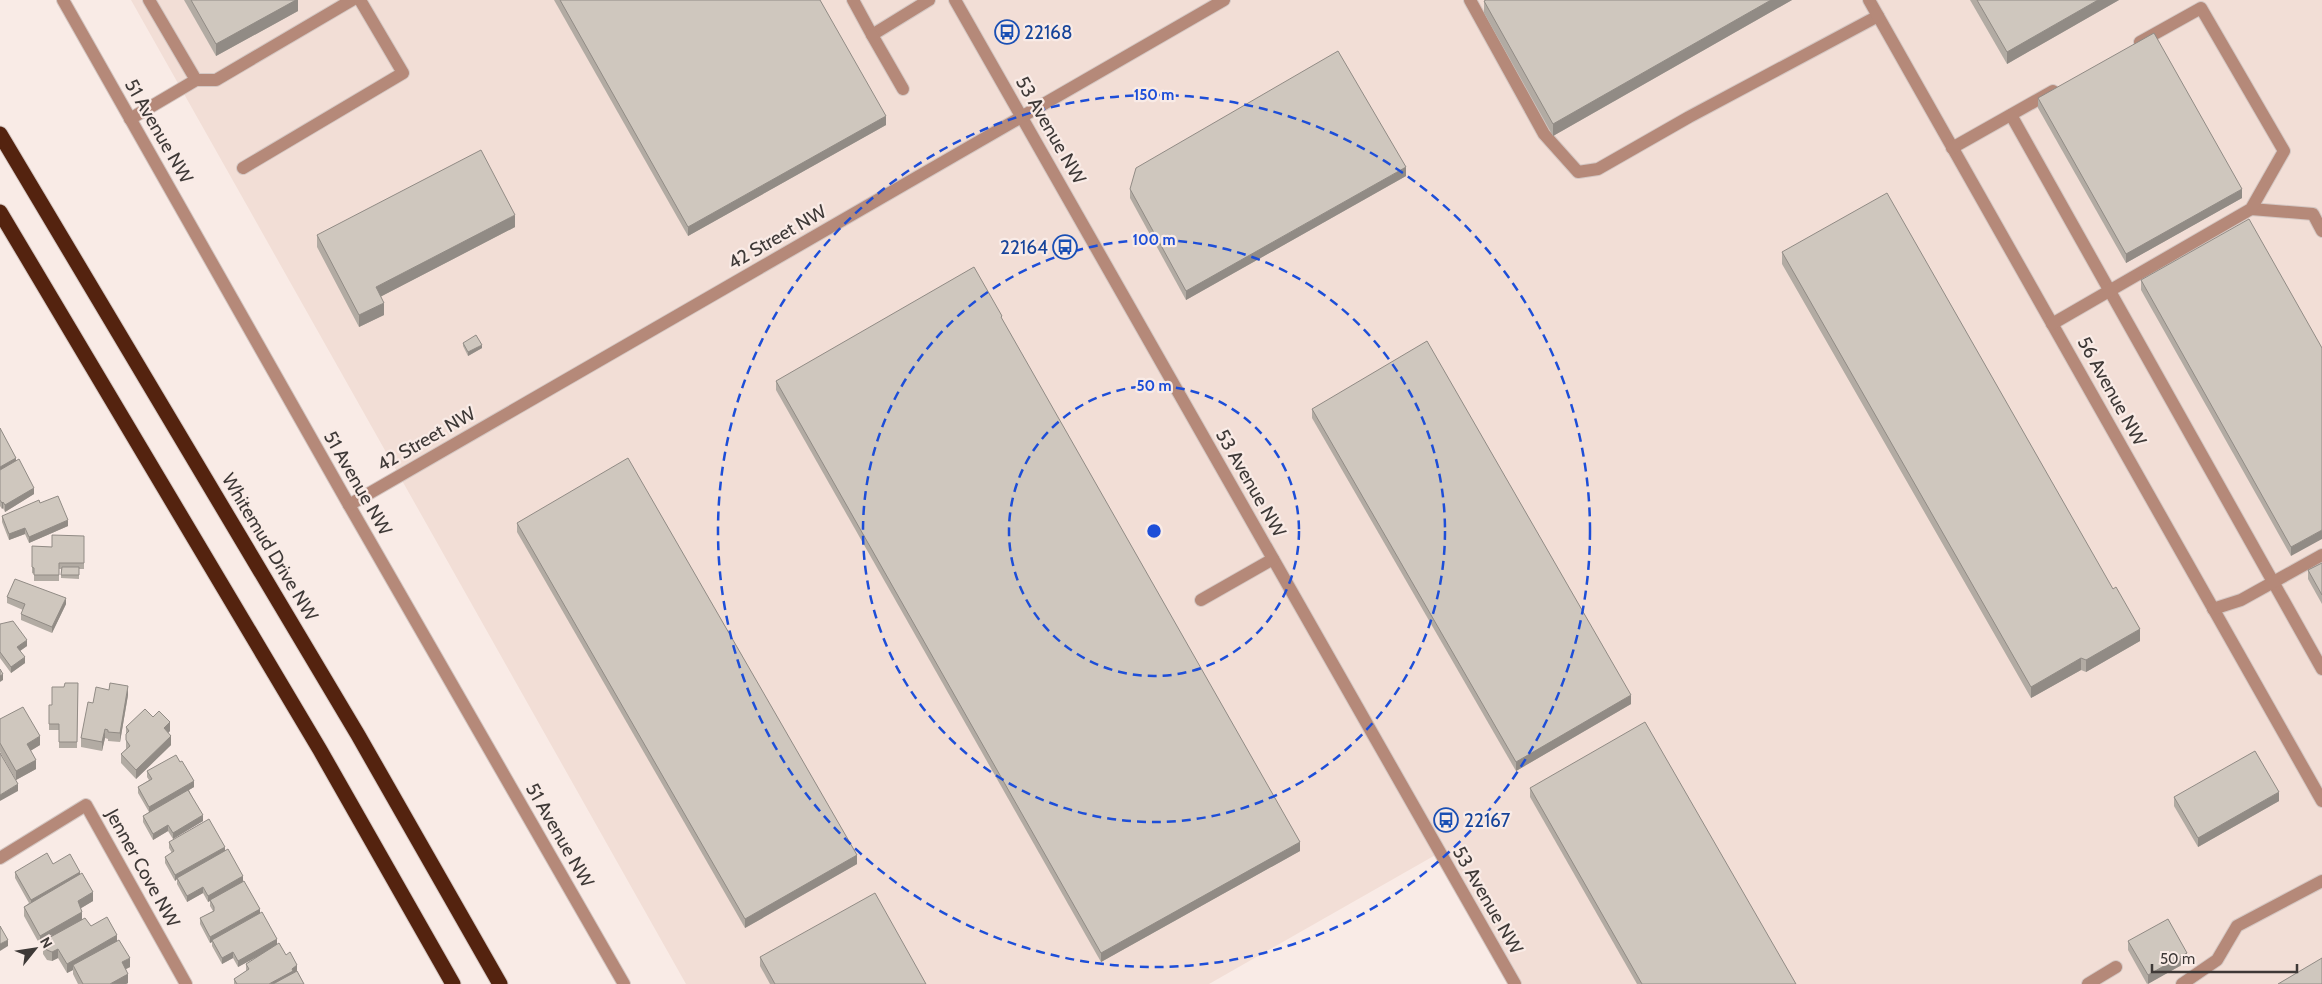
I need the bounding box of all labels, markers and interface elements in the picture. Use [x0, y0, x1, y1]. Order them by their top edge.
bus stop icon: 22168 [994, 19, 1020, 45]
place label: 22168 [1024, 21, 1072, 44]
street label: 53 Avenue NW [1011, 72, 1091, 188]
street label: 51 Avenue NW [120, 75, 198, 187]
text: 150 m [1134, 86, 1174, 104]
street label: 42 Street NW [724, 200, 830, 274]
text: 100 m [1132, 231, 1176, 249]
bus stop icon: 22164 [1052, 234, 1078, 260]
place label: 22164 [1000, 236, 1048, 259]
street label: 56 Avenue NW [2073, 332, 2151, 450]
text: 50 m [1136, 377, 1172, 395]
street label: 42 Street NW [373, 402, 479, 476]
street label: 53 Avenue NW [1211, 425, 1291, 541]
street label: 51 Avenue NW [319, 427, 397, 539]
street label: Whitemud Drive NW [217, 469, 323, 625]
centre of rings [1145, 522, 1163, 540]
street label: 51 Avenue NW [521, 779, 599, 891]
street label: Jenner Cove NW [101, 804, 185, 931]
bus stop icon: 22167 [1433, 807, 1459, 833]
place label: 22167 [1464, 809, 1511, 832]
street label: 53 Avenue NW [1448, 842, 1528, 958]
north arrow [10, 924, 60, 974]
text: N [36, 934, 57, 951]
scale bar [2152, 942, 2297, 974]
text: 50 m [2160, 950, 2195, 968]

